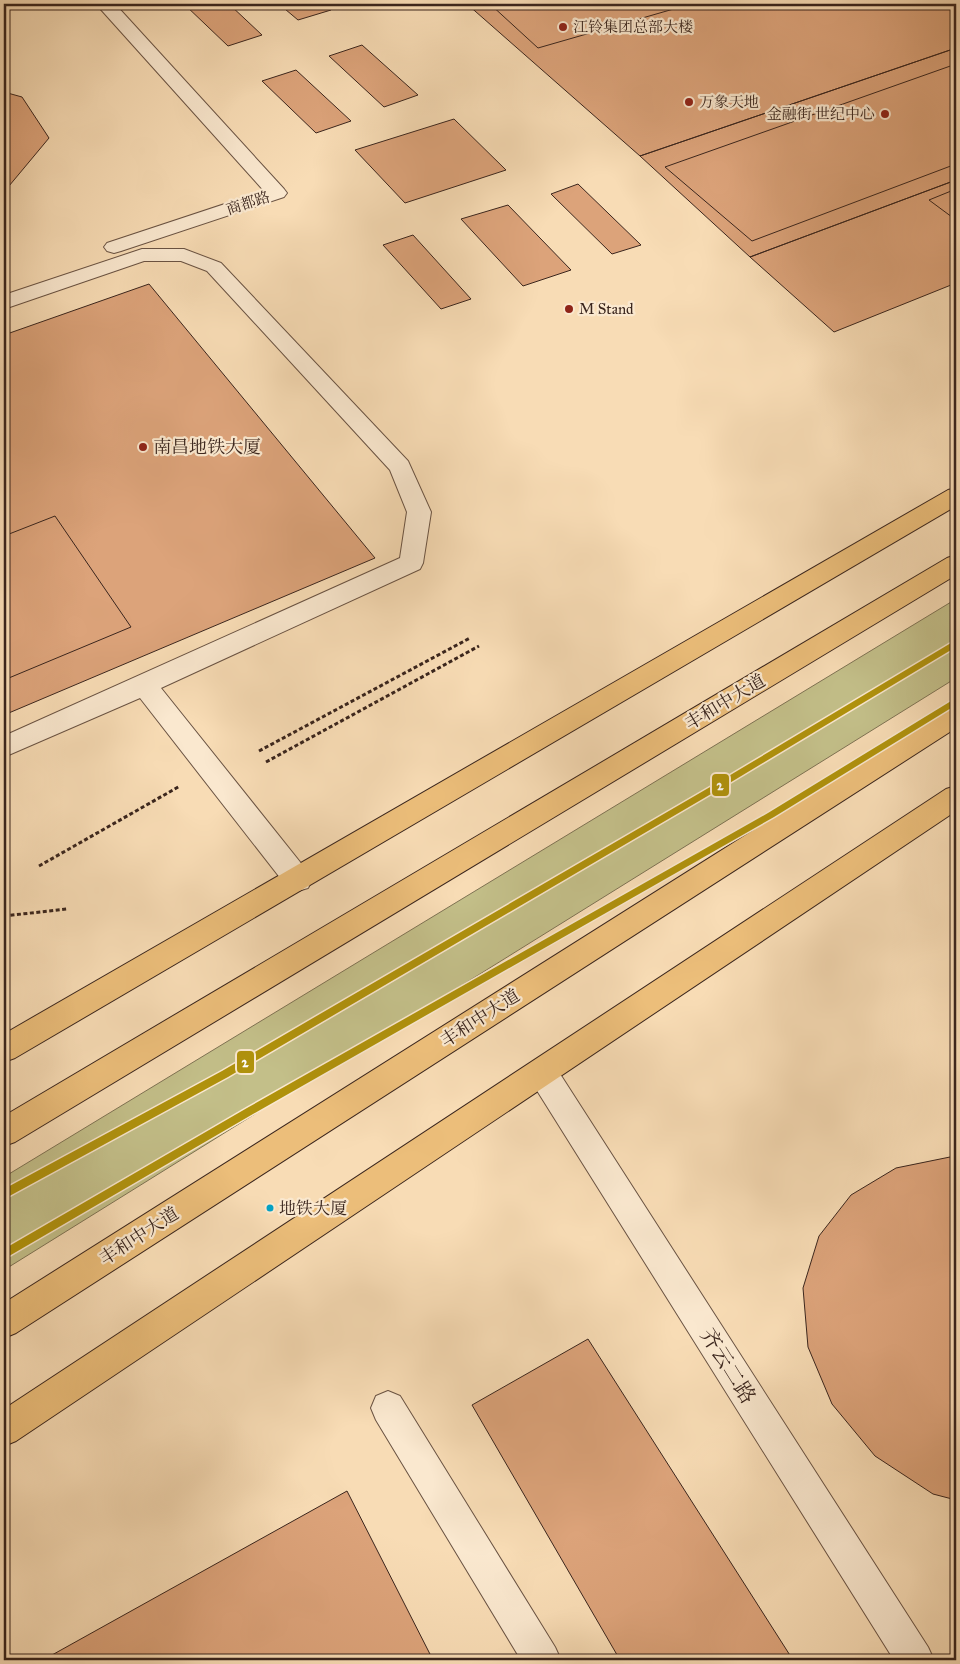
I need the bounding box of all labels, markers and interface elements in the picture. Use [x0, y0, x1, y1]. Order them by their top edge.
place label: 江铃集团总部大楼 [573, 18, 693, 36]
marker: 江铃集团总部大楼 [557, 21, 569, 33]
place label: 万象天地 [699, 93, 759, 111]
marker: 万象天地 [683, 96, 695, 108]
place label: 金融街 世纪中心 [767, 105, 875, 123]
marker: 金融街 世纪中心 [879, 108, 891, 120]
street label: 商都路 [224, 187, 272, 219]
place label: M Stand [579, 300, 634, 318]
marker: M Stand [563, 303, 575, 315]
place label: 南昌地铁大厦 [153, 436, 261, 458]
marker: 南昌地铁大厦 [137, 441, 149, 453]
street label: 丰和中大道 [681, 669, 769, 735]
line badge: 2 [711, 773, 730, 797]
text: 2 [717, 777, 725, 794]
street label: 丰和中大道 [436, 984, 524, 1052]
line badge: 2 [236, 1050, 255, 1074]
text: 2 [242, 1054, 250, 1071]
place label: 地铁大厦 [279, 1198, 347, 1219]
street label: 丰和中大道 [95, 1202, 183, 1270]
marker: 地铁大厦 [265, 1203, 275, 1213]
street label: 齐云二路 [695, 1323, 761, 1409]

